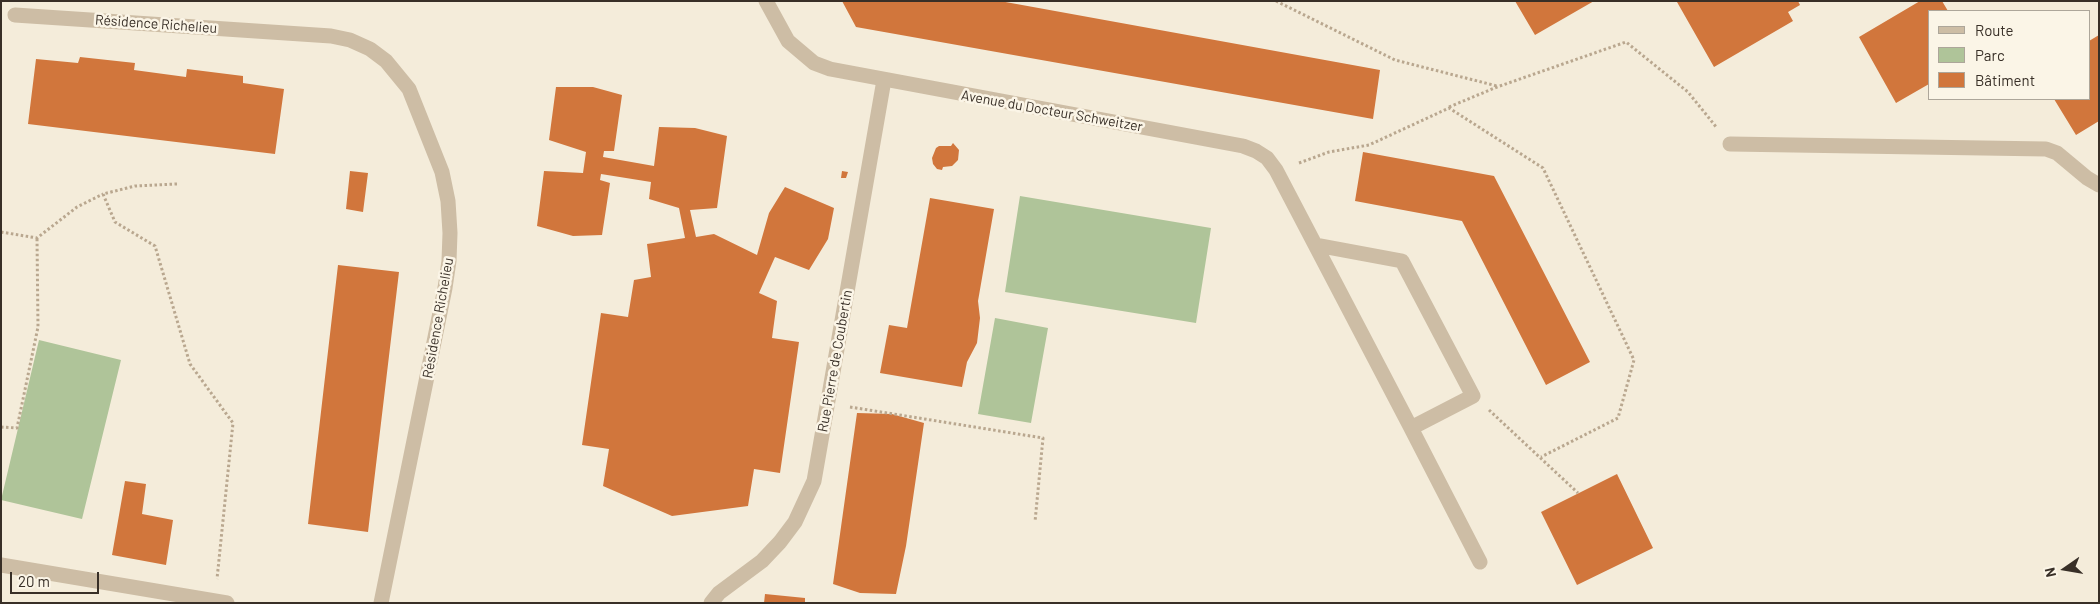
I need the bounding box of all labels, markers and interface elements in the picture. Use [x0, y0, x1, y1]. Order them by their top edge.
legend [1928, 10, 2090, 100]
street label: Résidence Richelieu [94, 11, 218, 37]
text: Route [1975, 21, 2014, 39]
text: Parc [1975, 46, 2005, 64]
text: Bâtiment [1975, 71, 2035, 89]
street label: Avenue du Docteur Schweitzer [960, 87, 1144, 135]
street label: Résidence Richelieu [419, 256, 457, 380]
street label: Rue Pierre de Coubertin [814, 289, 856, 433]
north arrow [2040, 544, 2090, 594]
scale bar [12, 562, 101, 594]
text: N [2041, 566, 2059, 579]
text: 20 m [18, 572, 50, 590]

